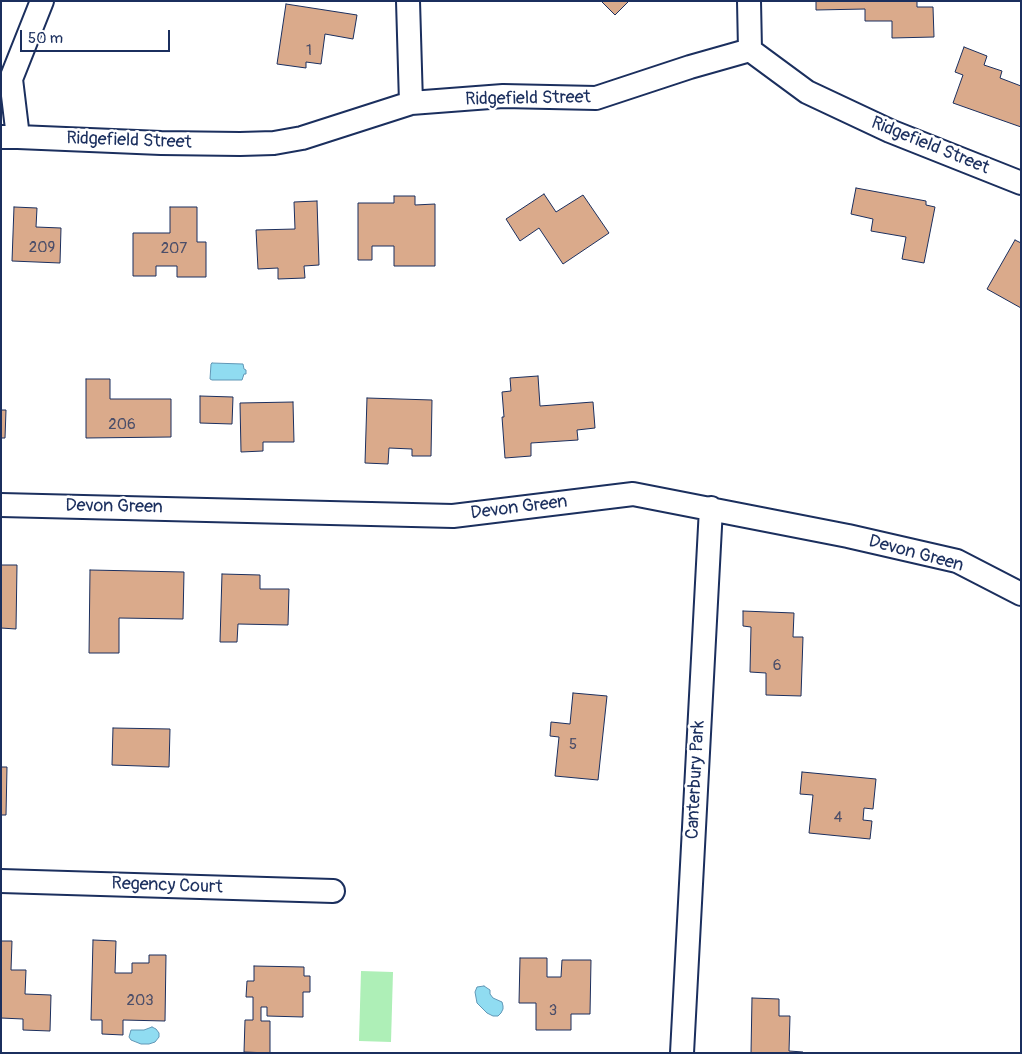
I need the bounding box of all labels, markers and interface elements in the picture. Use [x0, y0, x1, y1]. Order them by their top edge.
scale bar [22, 20, 172, 52]
text: 50 m [28, 29, 63, 48]
house number: 1 [306, 42, 312, 60]
street label: Ridgefield Street [465, 87, 591, 111]
street label: Ridgefield Street [868, 112, 992, 180]
street label: Ridgefield Street [66, 128, 192, 154]
house number: 209 [29, 239, 55, 257]
house number: 207 [161, 240, 187, 258]
house number: 206 [108, 416, 136, 434]
street label: Devon Green [469, 491, 569, 525]
street label: Devon Green [65, 495, 163, 519]
street label: Devon Green [866, 531, 966, 577]
house number: 6 [773, 657, 781, 675]
street label: Canterbury Park [682, 720, 710, 840]
house number: 5 [569, 736, 577, 754]
house number: 4 [834, 809, 842, 827]
street label: Regency Court [111, 873, 223, 899]
house number: 203 [127, 992, 153, 1010]
house number: 3 [549, 1002, 557, 1020]

